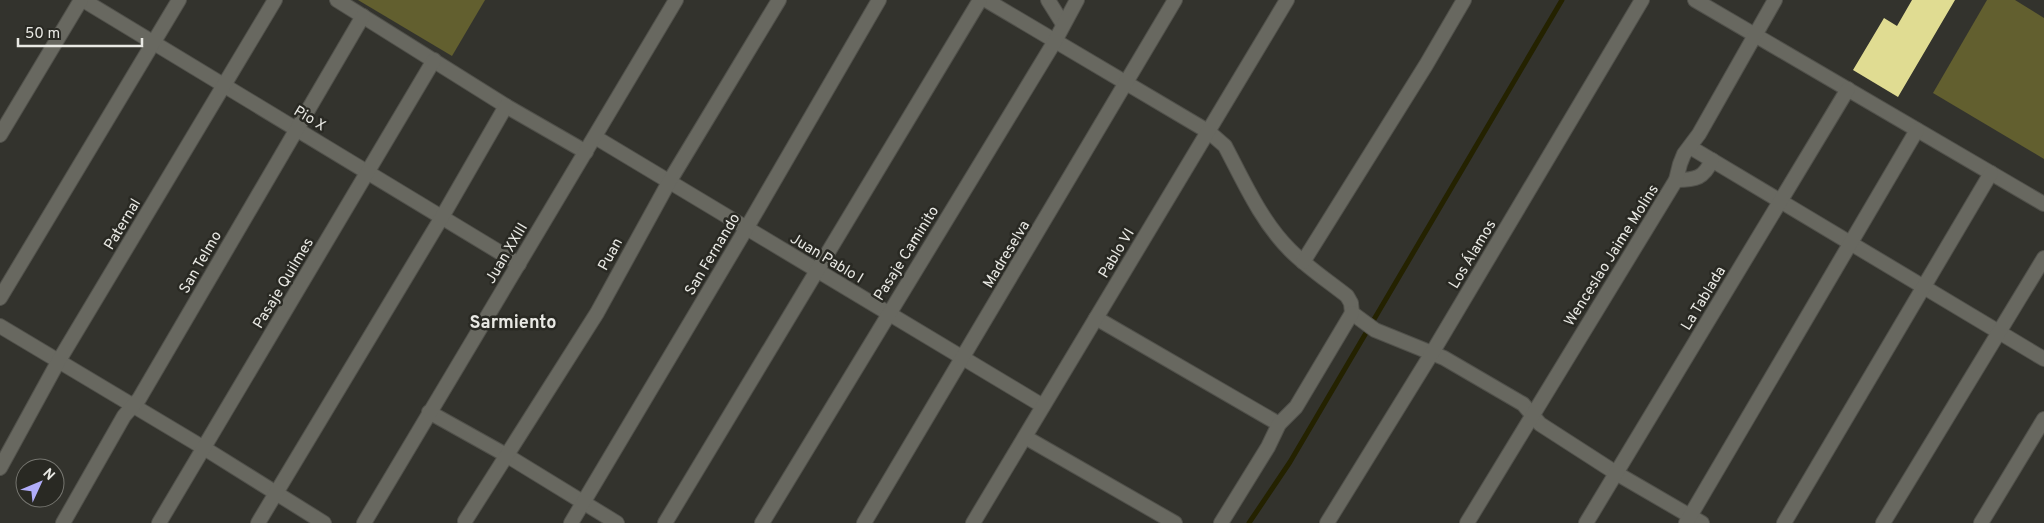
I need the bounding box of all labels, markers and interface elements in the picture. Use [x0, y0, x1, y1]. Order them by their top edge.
scale bar [18, 15, 141, 47]
text: 50 m [25, 25, 60, 44]
street label: Pio X [290, 102, 329, 136]
street label: Wenceslao Jaime Molins [1561, 181, 1664, 330]
street label: Paternal [101, 196, 146, 254]
street label: Pasaje Caminito [871, 203, 944, 305]
street label: San Fernando [681, 210, 745, 299]
street label: Los Álamos [1444, 216, 1501, 293]
street label: Madreselva [980, 217, 1035, 292]
street label: Juan XXIII [482, 220, 533, 288]
street label: Pablo VI [1095, 225, 1140, 282]
street label: San Telmo [176, 228, 227, 297]
street label: Juan Pablo I [786, 230, 866, 289]
street label: Pasaje Quilmes [250, 235, 319, 333]
street label: Puan [595, 235, 628, 274]
street label: La Tablada [1678, 263, 1731, 334]
district label: Sarmiento [470, 312, 556, 335]
north arrow [15, 458, 65, 508]
text: N [39, 465, 58, 485]

